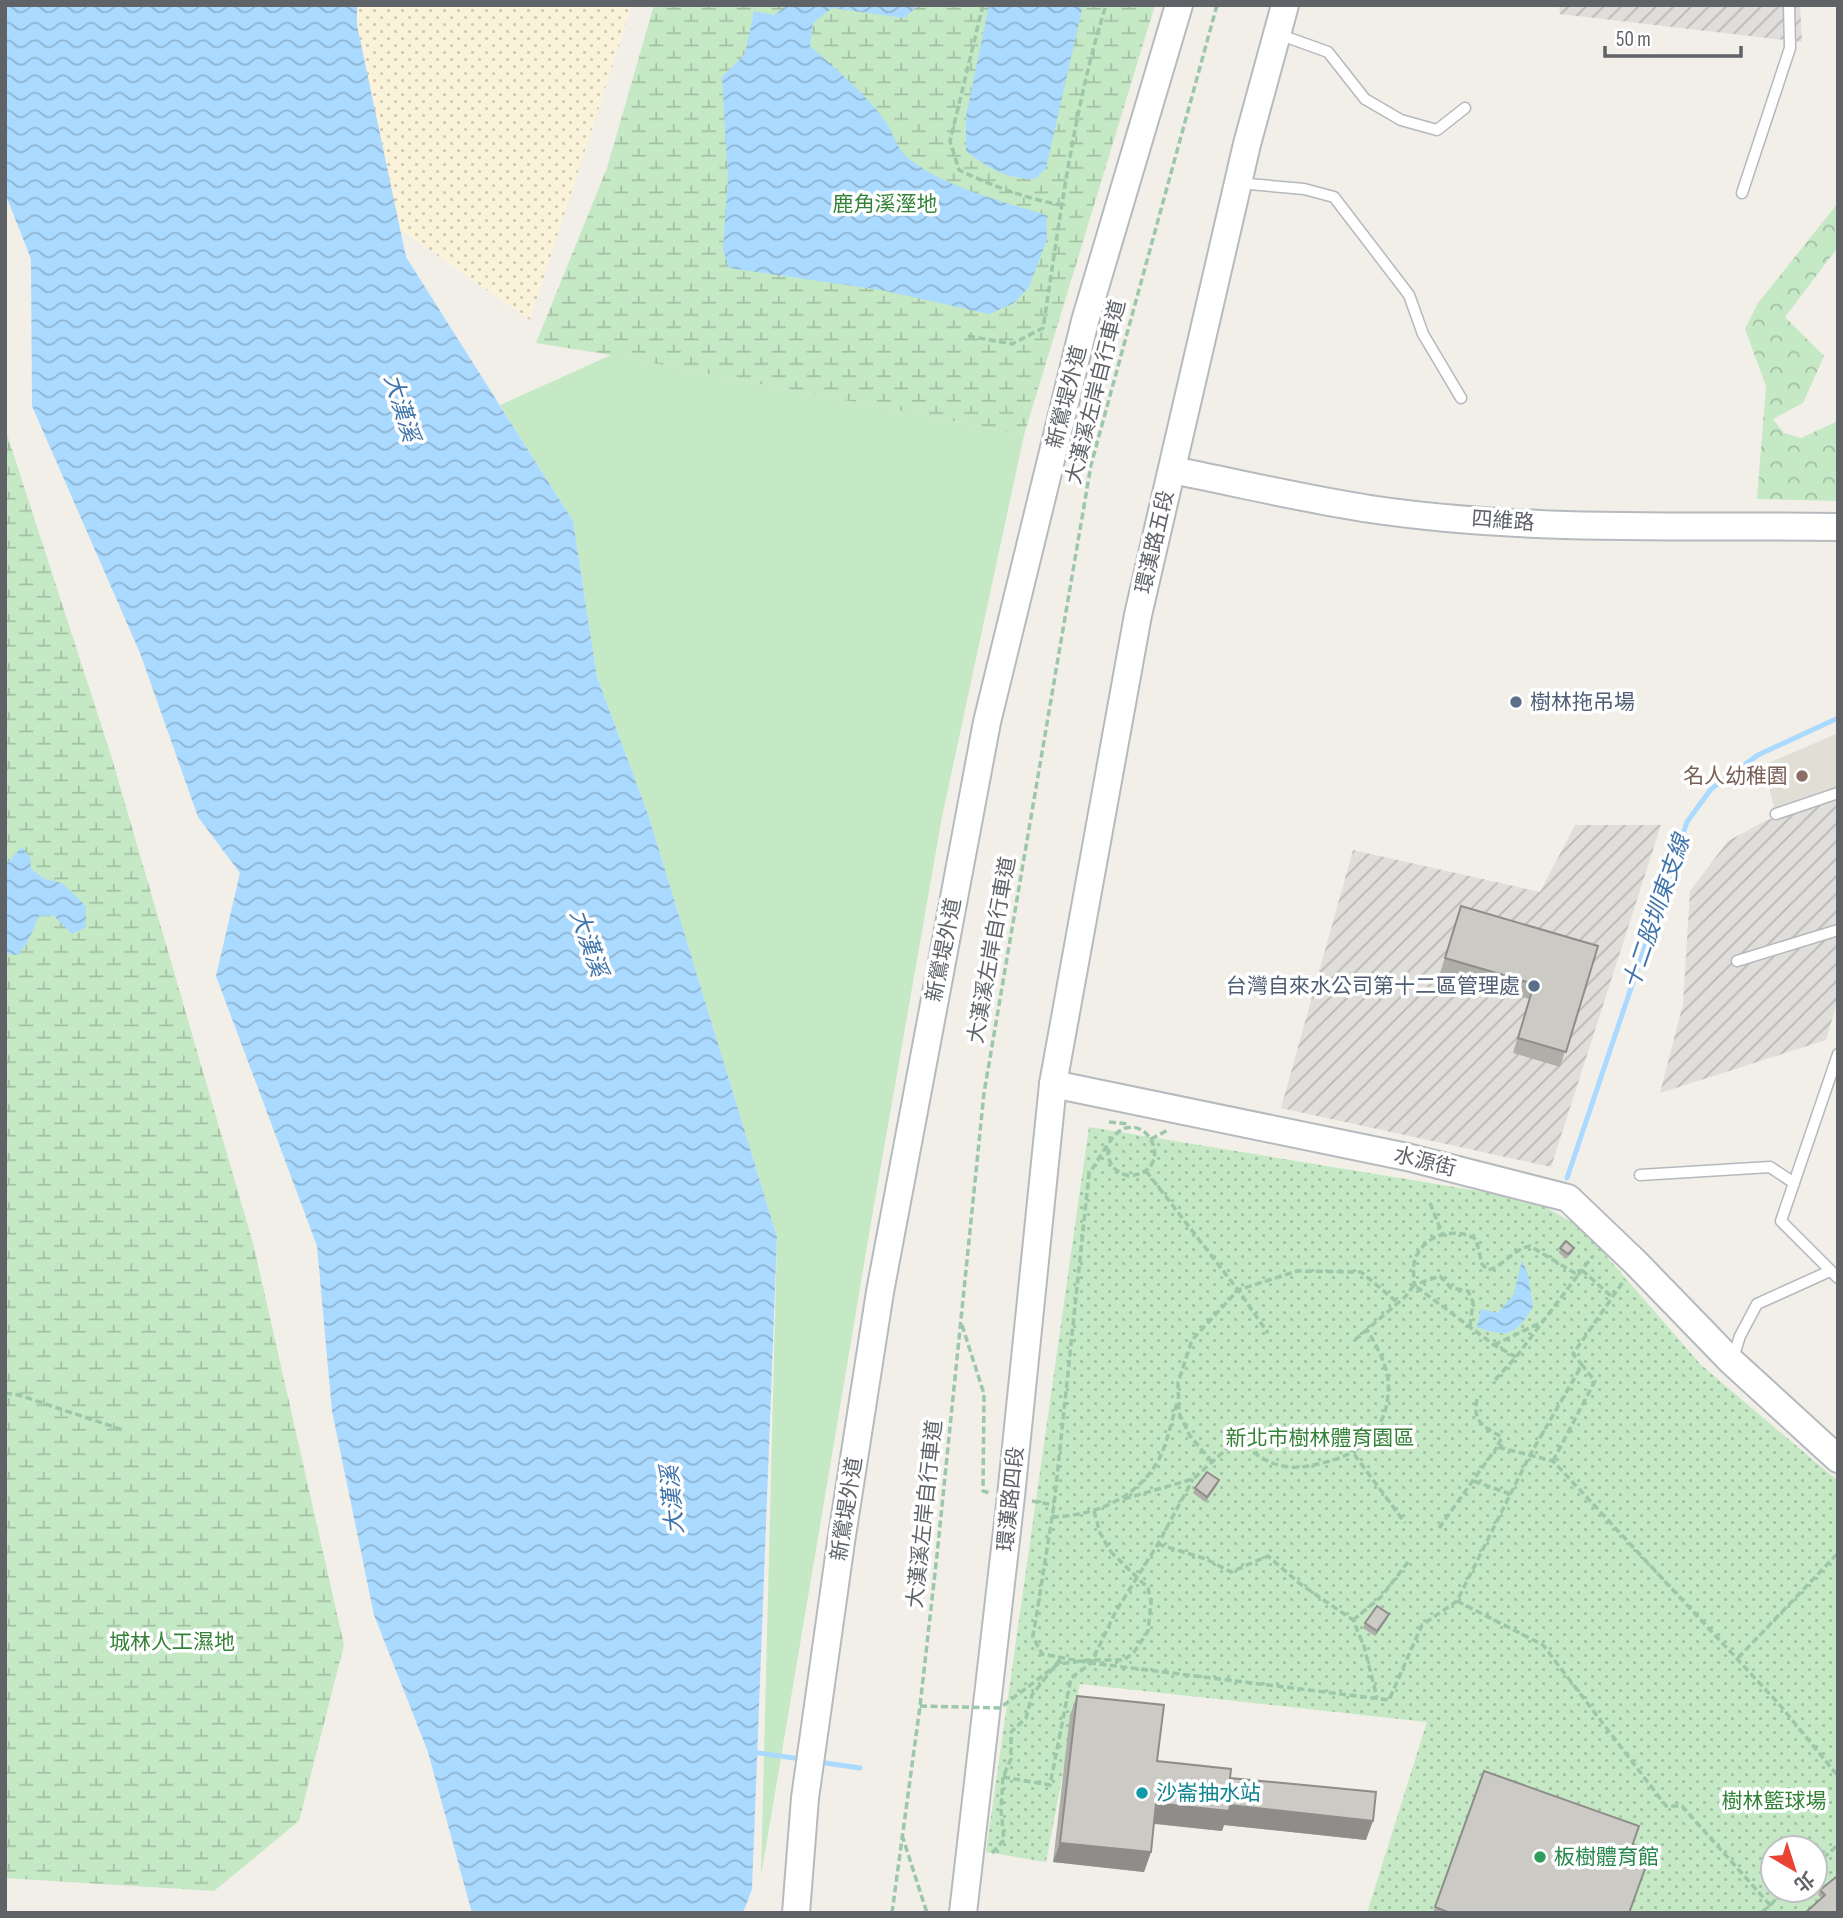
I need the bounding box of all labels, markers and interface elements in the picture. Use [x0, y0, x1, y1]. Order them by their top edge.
scale bar [1605, 14, 1742, 58]
text: 50 m [1616, 27, 1651, 52]
park label: 鹿角溪溼地 [833, 192, 938, 217]
street label: 大漢溪左岸自行車道 [1061, 297, 1131, 487]
street label: 新鶯堤外道 [1042, 343, 1092, 451]
water label: 大漢溪 [378, 371, 425, 448]
street label: 環漢路五段 [1131, 488, 1179, 596]
street label: 四維路 [1471, 506, 1535, 536]
place label: 樹林拖吊場 [1530, 690, 1635, 715]
marker: 樹林拖吊場 [1508, 694, 1524, 710]
place label: 名人幼稚園 [1683, 764, 1788, 789]
marker: 名人幼稚園 [1794, 768, 1810, 784]
water label: 十二股圳東支線 [1618, 828, 1697, 993]
street label: 大漢溪左岸自行車道 [963, 855, 1021, 1045]
street label: 新鶯堤外道 [922, 896, 966, 1004]
water label: 大漢溪 [564, 906, 613, 983]
place label: 台灣自來水公司第十二區管理處 [1226, 974, 1520, 999]
marker: 台灣自來水公司第十二區管理處 [1526, 978, 1542, 994]
street label: 水源街 [1391, 1142, 1459, 1182]
street label: 大漢溪左岸自行車道 [903, 1419, 947, 1609]
park label: 新北市樹林體育園區 [1226, 1426, 1415, 1451]
street label: 環漢路四段 [993, 1445, 1029, 1553]
street label: 新鶯堤外道 [826, 1455, 868, 1563]
water label: 大漢溪 [656, 1461, 690, 1536]
park label: 城林人工濕地 [109, 1630, 235, 1655]
place label: 沙崙抽水站 [1156, 1781, 1261, 1806]
marker: 沙崙抽水站 [1134, 1785, 1150, 1801]
park label: 樹林籃球場 [1722, 1789, 1827, 1814]
north arrow [1759, 1834, 1829, 1904]
place label: 板樹體育館 [1554, 1845, 1659, 1870]
marker: 板樹體育館 [1532, 1849, 1548, 1865]
text: 北 [1789, 1866, 1818, 1896]

